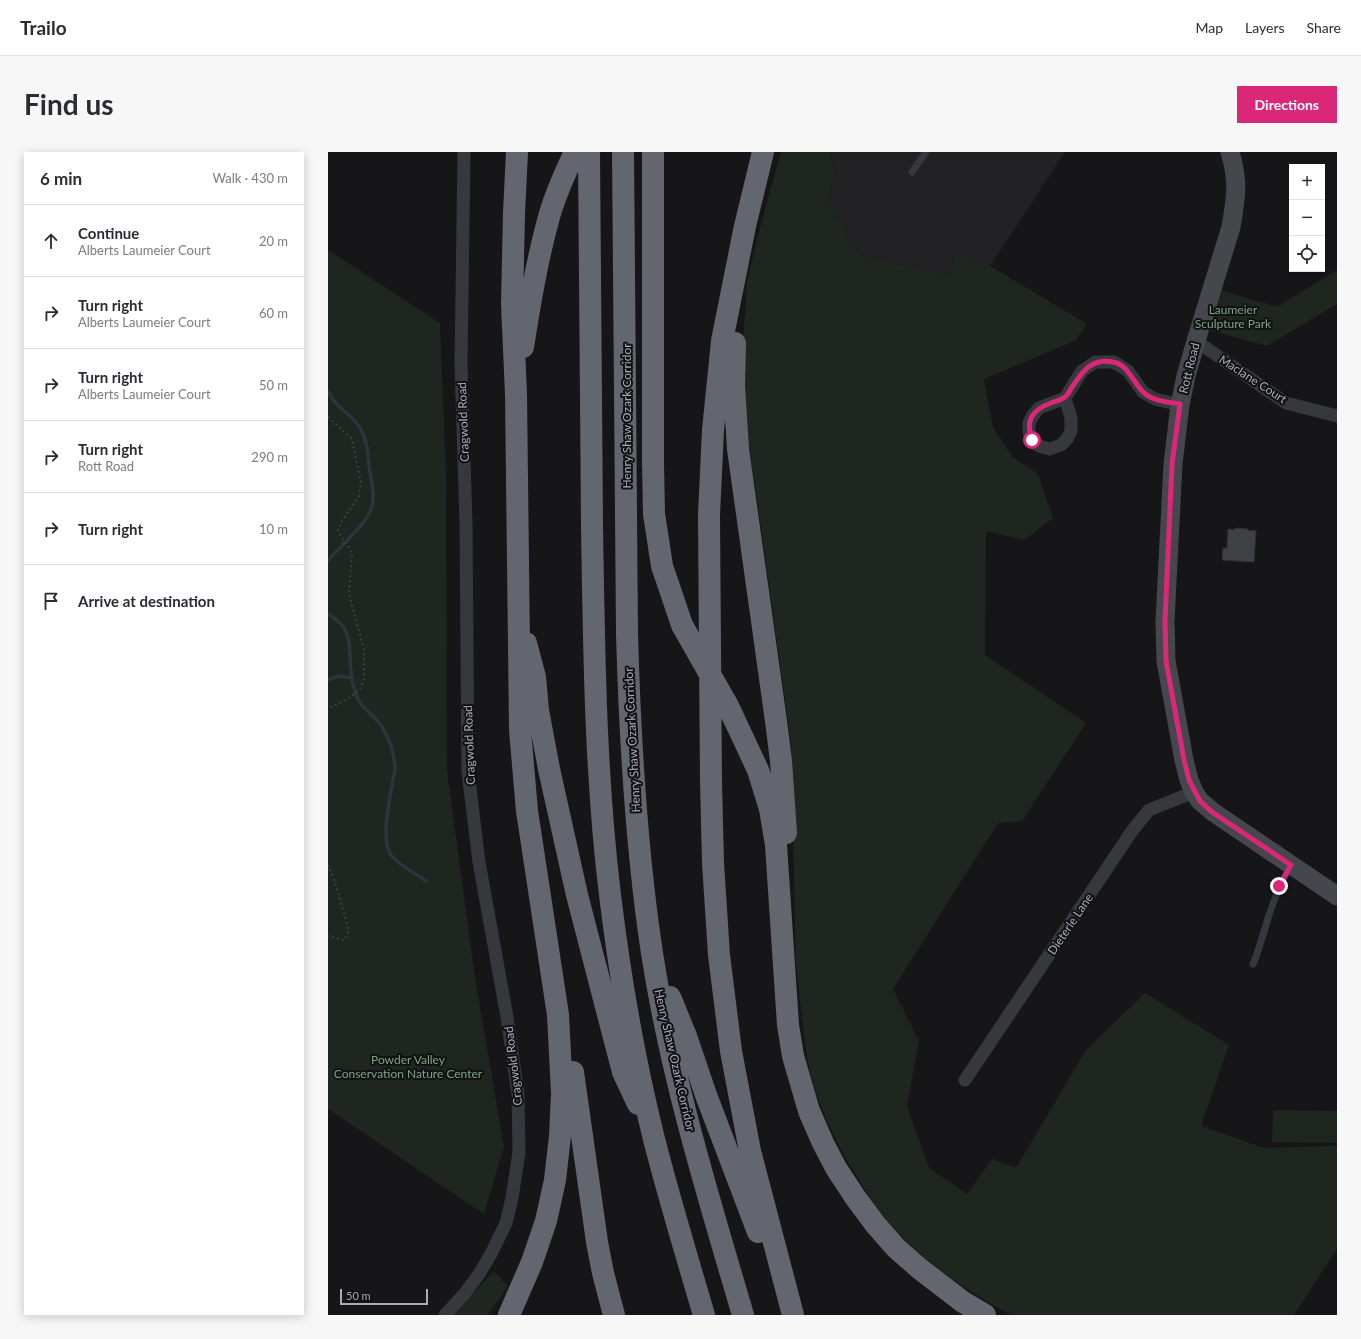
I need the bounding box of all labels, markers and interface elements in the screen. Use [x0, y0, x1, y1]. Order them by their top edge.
text: Trailo [20, 16, 67, 39]
text: Map [1195, 19, 1223, 36]
text: Layers [1245, 19, 1285, 36]
text: Share [1307, 19, 1341, 36]
button: Directions [1237, 86, 1337, 123]
text: Find us [24, 87, 114, 121]
map controls [1289, 164, 1325, 272]
button: + [1289, 164, 1325, 200]
text: 6 min [40, 168, 82, 189]
text: Walk · 430 m [212, 170, 288, 186]
button: − [1289, 200, 1325, 236]
text: Continue [78, 224, 139, 242]
icon: ahead [40, 230, 62, 252]
text: 20 m [259, 233, 288, 249]
button: locate [1289, 236, 1325, 272]
text: Alberts Laumeier Court [78, 242, 211, 258]
text: Turn right [78, 296, 143, 314]
icon: right [40, 302, 62, 324]
park label: Laumeier Sculpture Park [1195, 302, 1272, 331]
text: 60 m [259, 305, 288, 321]
text: Alberts Laumeier Court [78, 314, 211, 330]
street label: Rott Road [1175, 341, 1203, 395]
street label: Henry Shaw Ozark Corridor [619, 343, 634, 489]
street label: Maclane Court [1216, 352, 1290, 407]
text: Turn right [78, 368, 143, 386]
icon: right [40, 374, 62, 396]
text: 50 m [259, 377, 288, 393]
street label: Cragwold Road [454, 382, 472, 462]
text: Alberts Laumeier Court [78, 386, 211, 402]
route start [1023, 431, 1041, 449]
text: Turn right [78, 440, 143, 458]
icon: right [40, 446, 62, 468]
text: 290 m [251, 449, 288, 465]
text: Rott Road [78, 458, 134, 474]
icon: right [40, 518, 62, 540]
text: Turn right [78, 520, 143, 538]
text: 10 m [259, 521, 288, 537]
icon: arrive [40, 590, 62, 612]
text: Arrive at destination [78, 592, 215, 610]
street label: Henry Shaw Ozark Corridor [621, 666, 643, 813]
street label: Cragwold Road [460, 705, 478, 785]
route end [1270, 877, 1288, 895]
street label: Dieterle Lane [1044, 891, 1096, 957]
street label: Henry Shaw Ozark Corridor [651, 988, 699, 1133]
street label: Cragwold Road [501, 1025, 525, 1107]
park label: Powder Valley Conservation Nature Center [334, 1052, 483, 1081]
scale bar [340, 1287, 428, 1306]
text: 50 m [346, 1289, 371, 1302]

